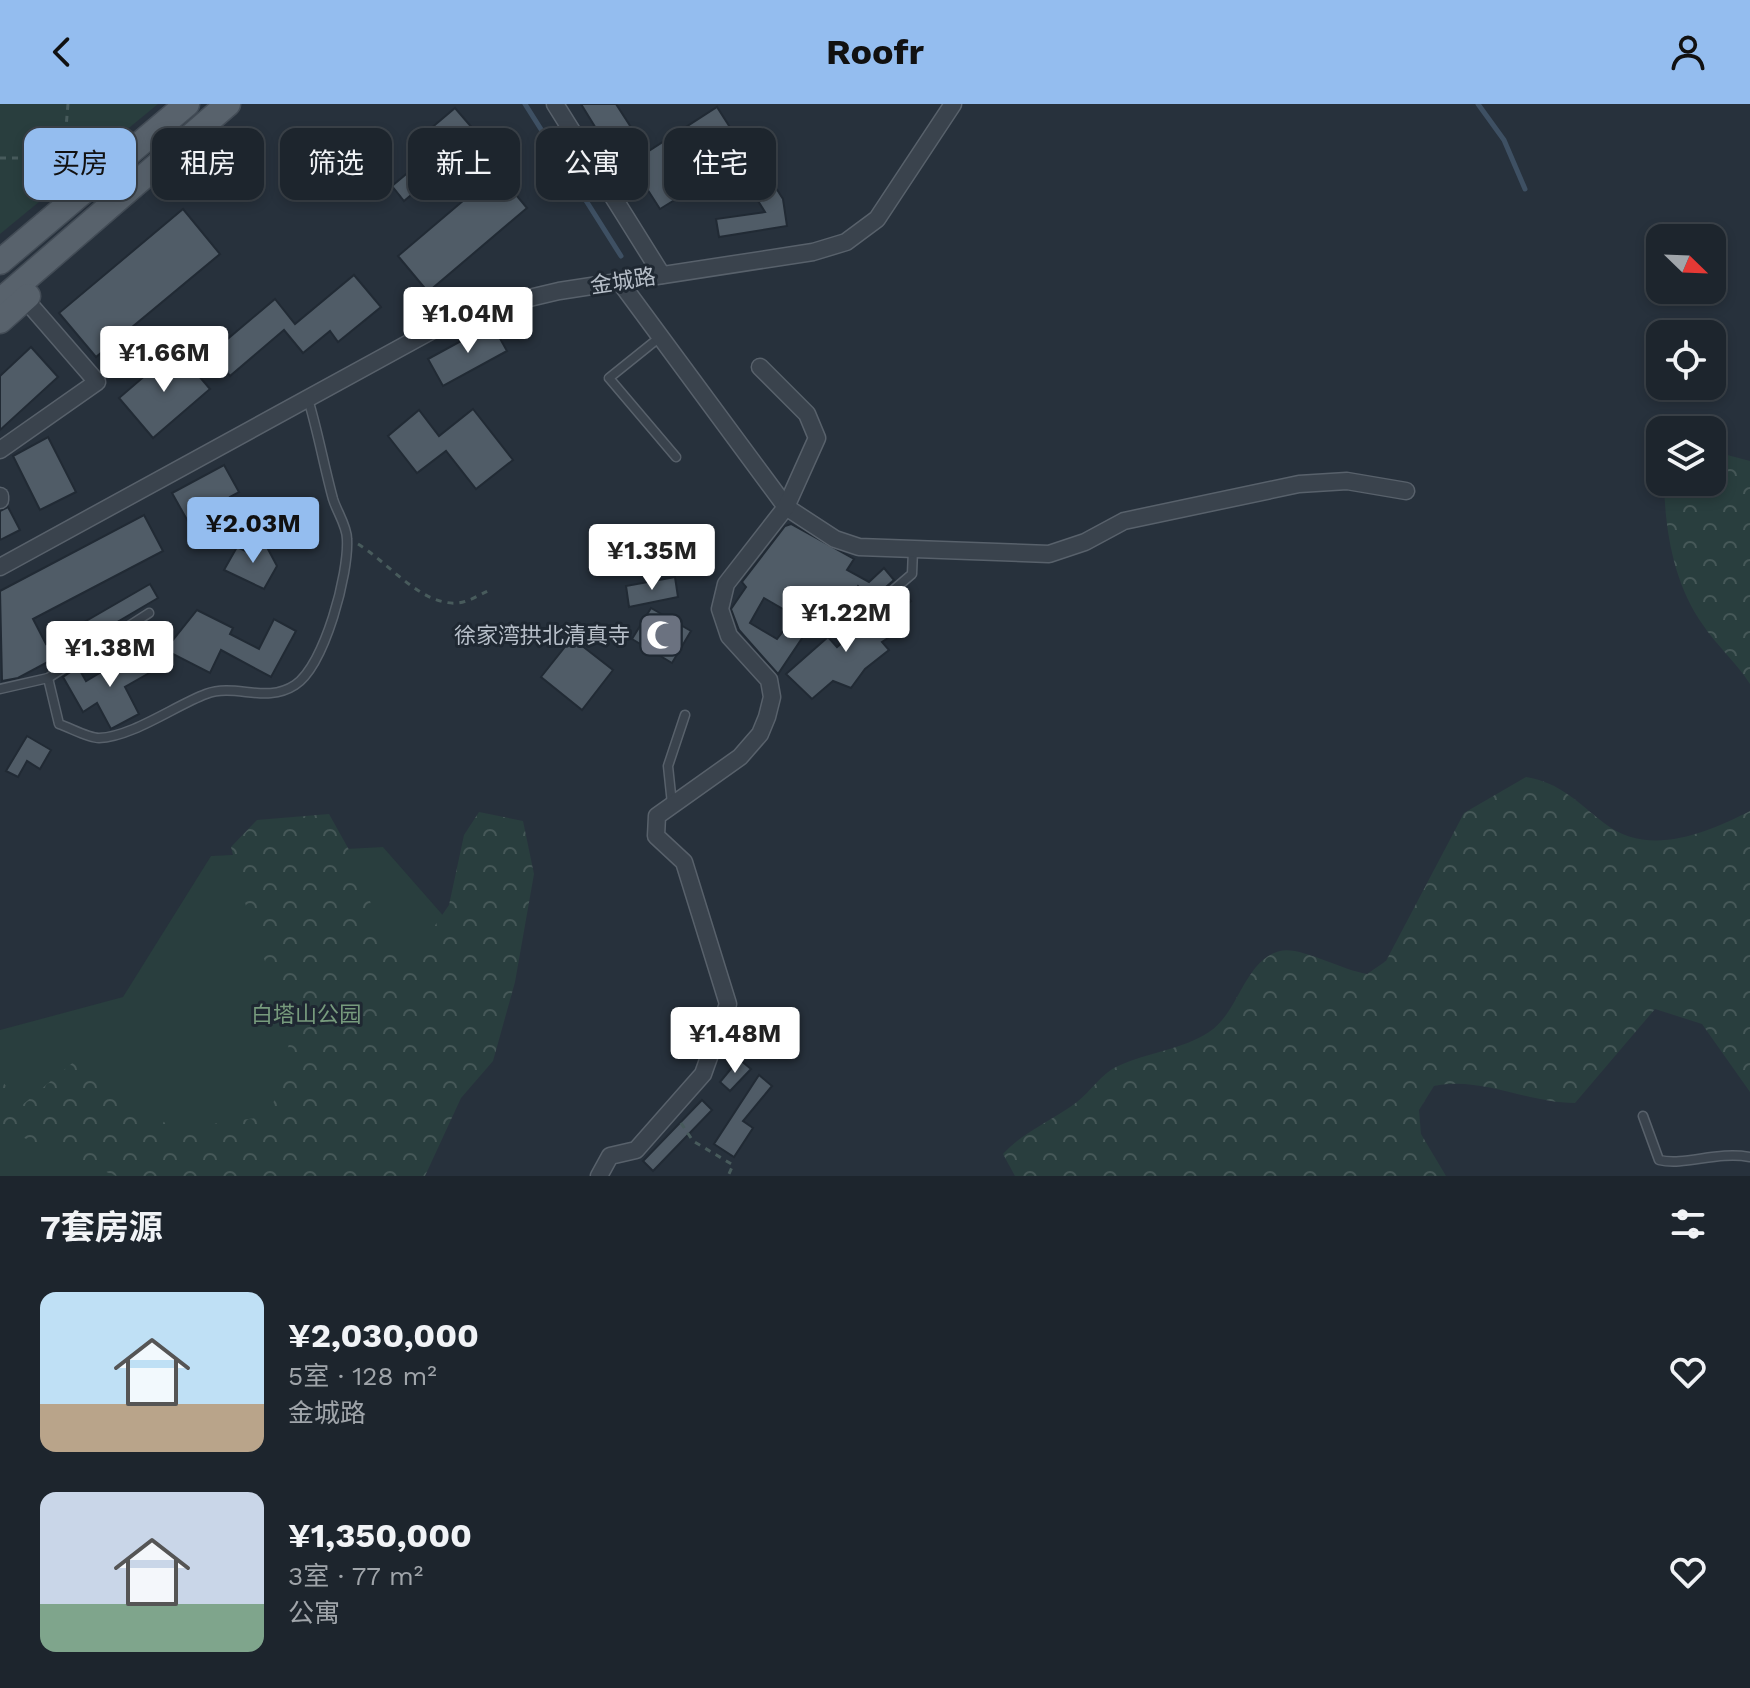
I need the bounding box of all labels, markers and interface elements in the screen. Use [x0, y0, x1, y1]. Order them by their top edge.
icon: back [40, 30, 84, 74]
icon: person [1666, 30, 1710, 74]
text: Roofr [826, 31, 924, 73]
chip: 买房 [24, 128, 136, 200]
chip: 租房 [152, 128, 264, 200]
chip: 筛选 [280, 128, 392, 200]
chip: 新上 [408, 128, 520, 200]
chip: 公寓 [536, 128, 648, 200]
chip: 住宅 [664, 128, 776, 200]
north arrow [1646, 224, 1726, 304]
map controls [1646, 224, 1726, 496]
street label: 金城路 [588, 263, 658, 299]
pin: ¥1.04M [403, 287, 533, 355]
text: ¥1.04M [421, 298, 515, 328]
button: locate [1646, 320, 1726, 400]
pin: ¥1.66M [99, 326, 229, 394]
text: ¥1.66M [118, 337, 210, 367]
button: layers [1646, 416, 1726, 496]
pin: ¥2.03M [188, 497, 318, 565]
text: ¥2.03M [205, 508, 301, 538]
pin: ¥1.35M [587, 524, 717, 592]
text: ¥1.35M [607, 535, 697, 565]
pin: ¥1.22M [781, 586, 911, 654]
text: ¥1.22M [801, 597, 891, 627]
mosque icon: 徐家湾拱北清真寺 [637, 611, 685, 659]
pin: ¥1.38M [45, 621, 175, 689]
place label: 徐家湾拱北清真寺 [454, 623, 630, 648]
text: ¥1.38M [64, 632, 156, 662]
park label: 白塔山公园 [251, 1002, 361, 1027]
pin: ¥1.48M [670, 1007, 800, 1075]
text: ¥1.48M [689, 1018, 781, 1048]
icon: filters [1666, 1202, 1710, 1246]
text: 7套房源 [40, 1207, 163, 1247]
text: ¥2,030,000 [288, 1315, 479, 1355]
icon: home [104, 1324, 200, 1420]
icon: heart [1666, 1350, 1710, 1394]
text: 5室 · 128 m² [288, 1361, 437, 1391]
text: 金城路 [288, 1398, 366, 1428]
text: ¥1,350,000 [288, 1515, 472, 1555]
icon: home [104, 1524, 200, 1620]
icon: heart [1666, 1550, 1710, 1594]
text: 3室 · 77 m² [288, 1561, 423, 1591]
text: 公寓 [288, 1598, 340, 1628]

